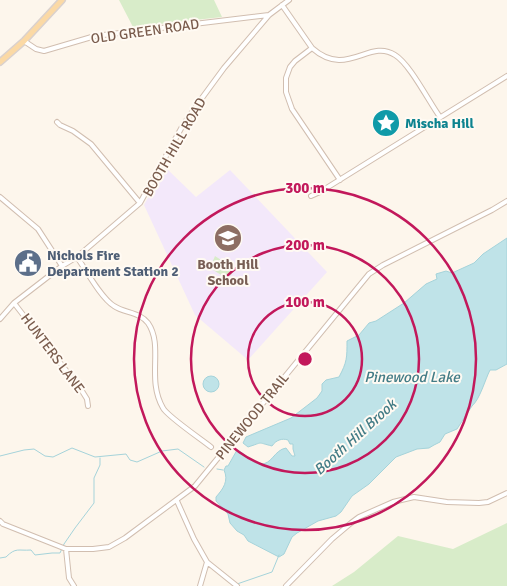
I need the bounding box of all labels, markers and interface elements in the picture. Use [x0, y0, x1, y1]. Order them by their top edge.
street label: OLD GREEN ROAD [90, 15, 200, 48]
street label: BOOTH HILL ROAD [139, 95, 210, 200]
place icon: Mischa Hill [371, 108, 401, 138]
place label: Mischa Hill [405, 115, 475, 132]
text: 300 m [285, 179, 325, 197]
school or university icon: Booth Hill School [213, 223, 243, 253]
text: 200 m [285, 236, 325, 254]
place label: Nichols Fire Department Station 2 [47, 247, 179, 280]
public building icon: Nichols Fire Department Station 2 [13, 248, 43, 278]
place label: Booth Hill School [197, 256, 259, 289]
text: 100 m [285, 293, 325, 311]
street label: HUNTERS LANE [17, 310, 88, 397]
centre of rings [296, 350, 314, 368]
water label: Pinewood Lake [364, 368, 461, 386]
street label: PINEWOOD TRAIL [212, 369, 293, 463]
water label: Booth Hill Brook [310, 394, 401, 479]

